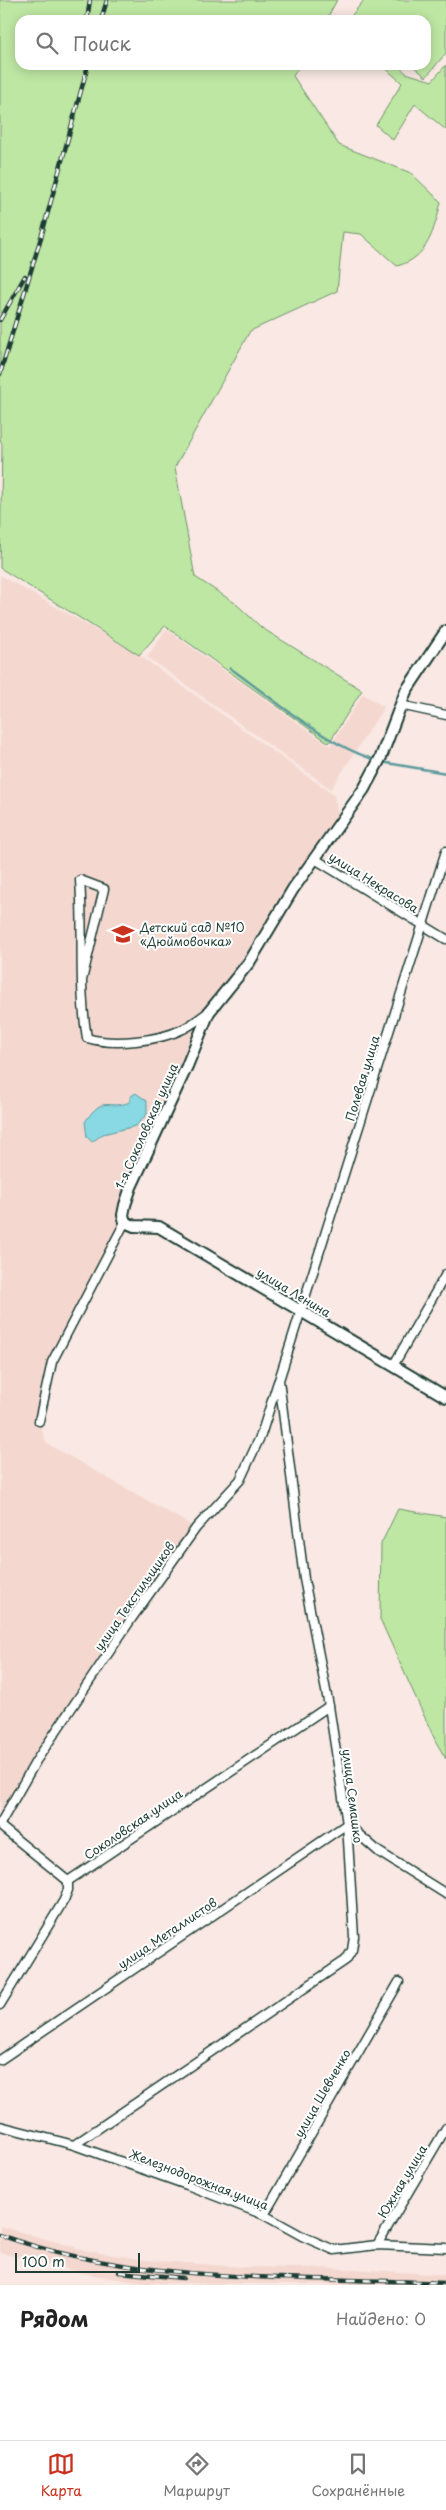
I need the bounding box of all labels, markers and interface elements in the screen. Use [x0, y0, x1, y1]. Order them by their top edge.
search box [15, 15, 431, 70]
icon: search [33, 29, 61, 57]
text: Поиск [73, 29, 131, 57]
street label: улица Некрасова [326, 847, 423, 917]
place label: Детский сад №10 «Дюймовочка» [139, 918, 245, 950]
school or university icon: Детский сад №10 «Дюймовочка» [110, 921, 136, 947]
street label: Полевая улица [340, 1032, 384, 1123]
street label: 1-я Соколовская улица [110, 1060, 182, 1192]
street label: улица Ленина [254, 1263, 335, 1321]
street label: улица Текстильщиков [89, 1538, 179, 1654]
street label: улица Семашко [338, 1748, 368, 1844]
street label: Соколовская улица [80, 1784, 186, 1864]
street label: улица Металлистов [114, 1893, 220, 1973]
street label: улица Шевченко [289, 2045, 355, 2141]
street label: Южная улица [373, 2141, 431, 2221]
street label: Железнодорожная улица [127, 2144, 272, 2214]
scale bar [15, 2250, 140, 2273]
text: 100 m [22, 2251, 65, 2272]
text: Рядом [20, 2302, 88, 2334]
text: Найдено: 0 [336, 2306, 426, 2330]
tab: Карта [41, 2450, 82, 2501]
tab: Маршрут [164, 2450, 230, 2501]
tab: Сохранённые [312, 2450, 405, 2501]

